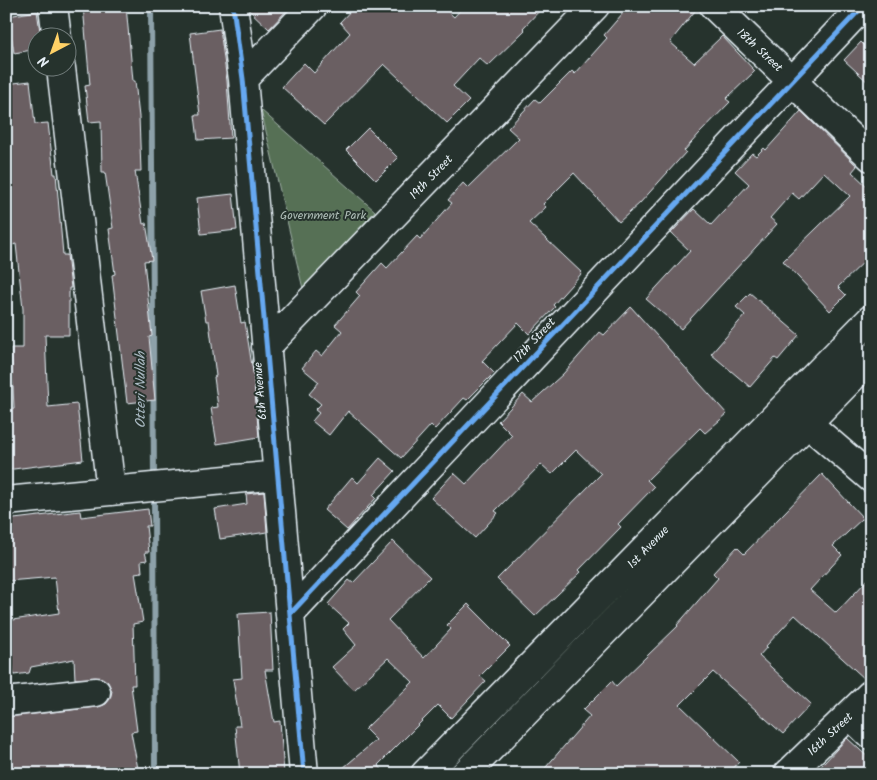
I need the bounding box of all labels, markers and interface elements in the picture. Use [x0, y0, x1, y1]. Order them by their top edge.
street label: 18th Street [732, 24, 787, 77]
north arrow [28, 28, 78, 78]
text: N [33, 50, 55, 72]
street label: 19th Street [405, 150, 458, 204]
park label: Government Park [280, 206, 366, 225]
street label: 17th Street [508, 313, 561, 367]
water label: Otteri Nullah [130, 350, 152, 428]
street label: 6th Avenue [248, 361, 272, 421]
street label: 1st Avenue [623, 521, 674, 573]
street label: 16th Street [803, 708, 858, 761]

